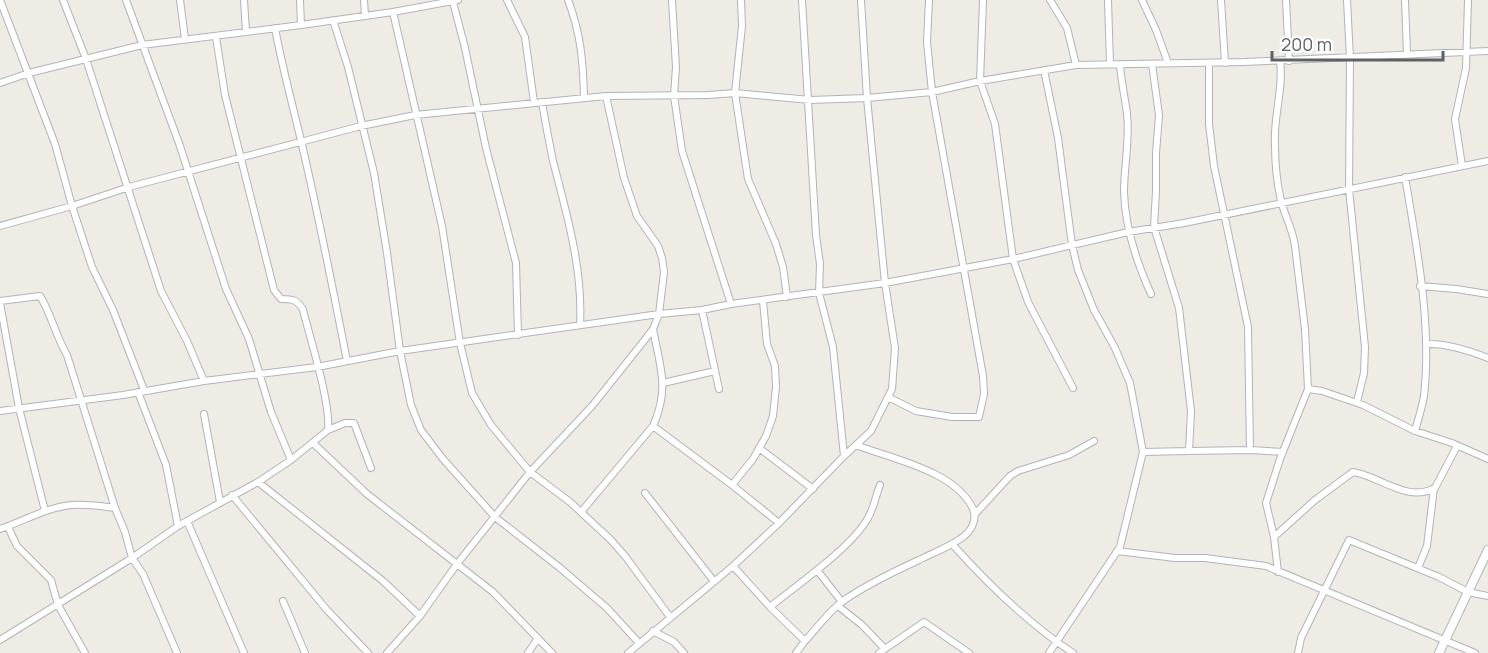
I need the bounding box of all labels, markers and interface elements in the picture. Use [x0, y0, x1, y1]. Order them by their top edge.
scale bar [1272, 24, 1443, 62]
text: 200 m [1281, 32, 1332, 56]

